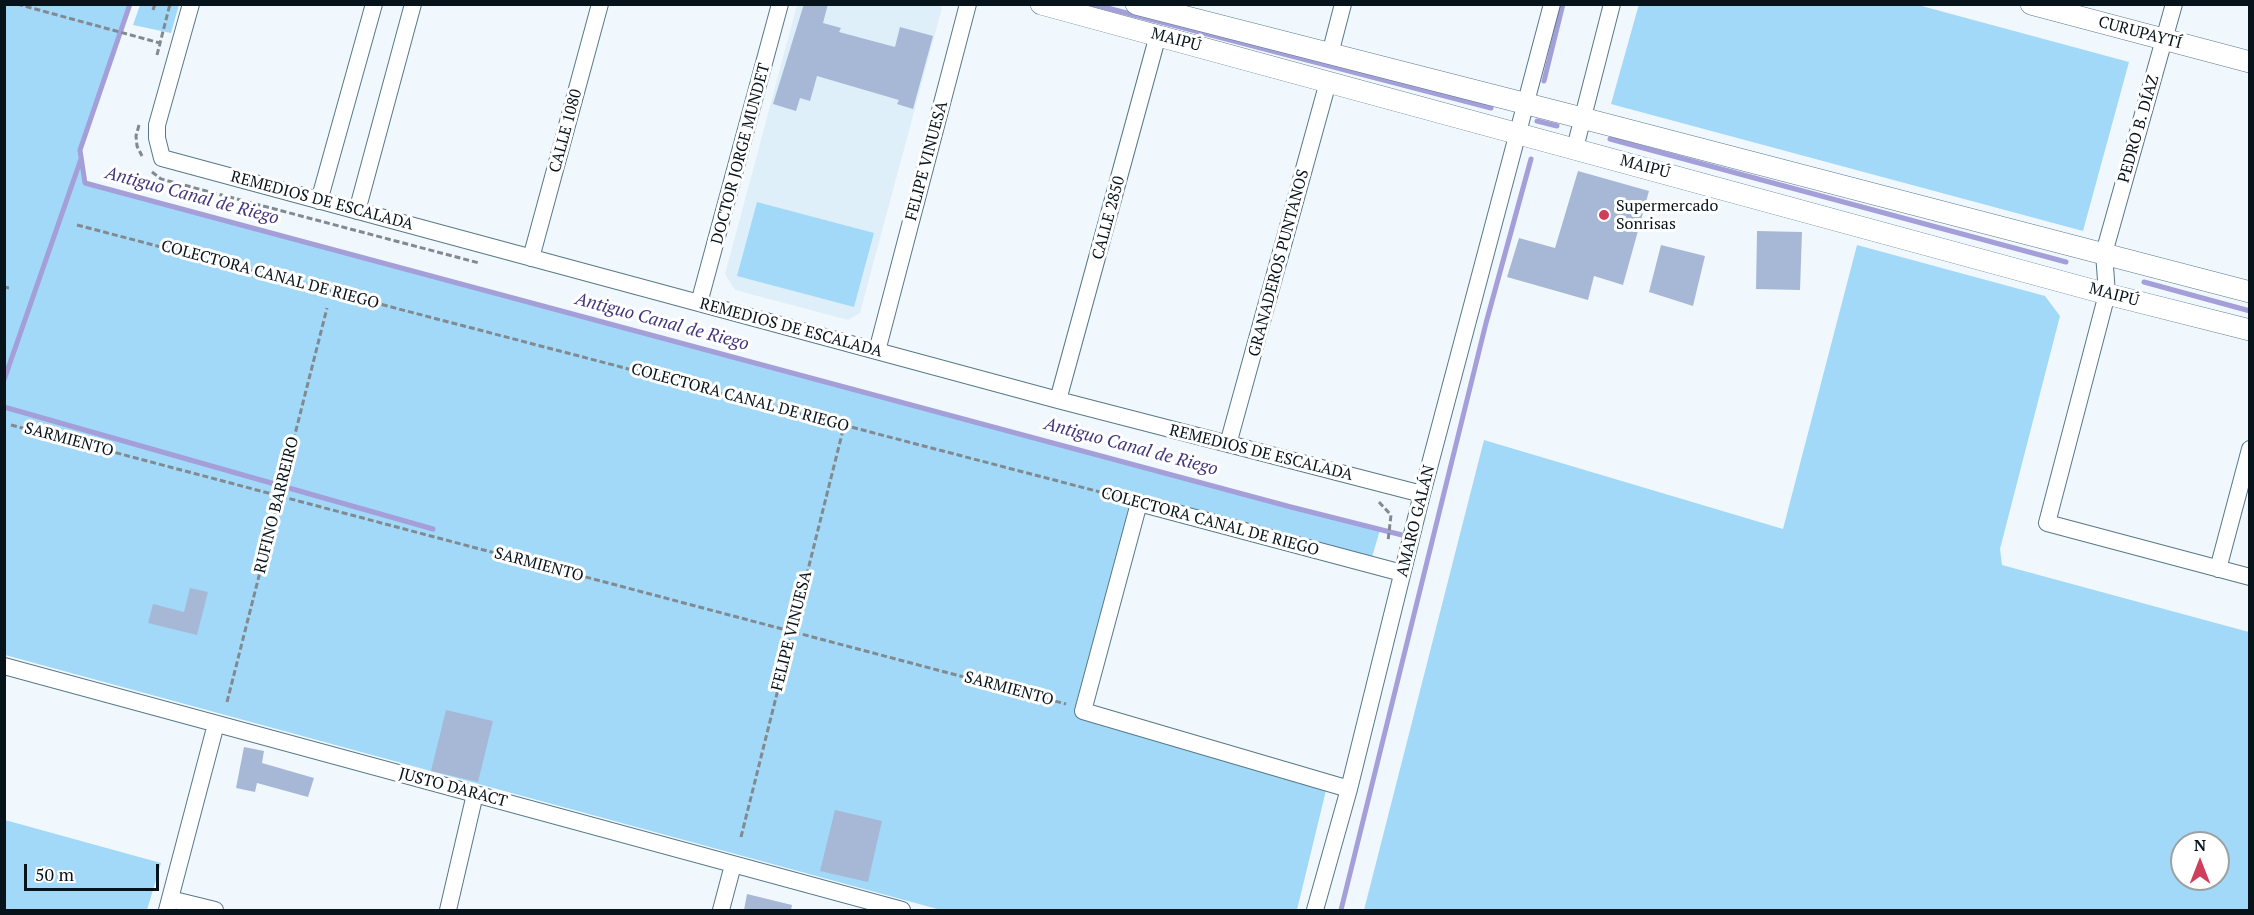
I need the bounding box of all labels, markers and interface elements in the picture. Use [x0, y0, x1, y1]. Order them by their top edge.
street label: CURUPAYTÍ [2096, 13, 2184, 53]
street label: MAIPÚ [1149, 24, 1203, 56]
street label: DOCTOR JORGE MUNDET [708, 61, 774, 247]
street label: PEDRO B. DÍAZ [2114, 73, 2164, 185]
street label: CALLE 1080 [546, 87, 586, 175]
street label: FELIPE VINUESA [902, 99, 952, 223]
street label: MAIPÚ [1618, 151, 1672, 183]
water label: Antiguo Canal de Riego [103, 162, 281, 230]
street label: REMEDIOS DE ESCALADA [229, 167, 415, 235]
street label: GRANADEROS PUNTANOS [1245, 167, 1313, 359]
street label: CALLE 2850 [1089, 174, 1129, 262]
place label: Supermercado Sonrisas [1616, 196, 1718, 234]
marker: Supermercado Sonrisas [1597, 208, 1611, 222]
street label: COLECTORA CANAL DE RIEGO [159, 237, 381, 313]
street label: MAIPÚ [2087, 279, 2141, 311]
water label: Antiguo Canal de Riego [573, 288, 751, 356]
street label: REMEDIOS DE ESCALADA [698, 294, 884, 362]
street label: COLECTORA CANAL DE RIEGO [629, 360, 851, 436]
water label: Antiguo Canal de Riego [1042, 413, 1220, 481]
street label: SARMIENTO [22, 419, 116, 461]
street label: REMEDIOS DE ESCALADA [1167, 421, 1355, 485]
street label: RUFINO BARREIRO [251, 435, 303, 575]
street label: AMARO GALÁN [1393, 463, 1439, 579]
street label: COLECTORA CANAL DE RIEGO [1099, 484, 1321, 560]
street label: SARMIENTO [492, 544, 586, 586]
street label: FELIPE VINUESA [768, 569, 816, 693]
street label: SARMIENTO [962, 668, 1056, 710]
street label: JUSTO DARACT [397, 764, 509, 812]
north arrow [2170, 831, 2230, 891]
text: N [2194, 834, 2206, 856]
scale bar [27, 852, 162, 890]
text: 50 m [35, 862, 74, 886]

